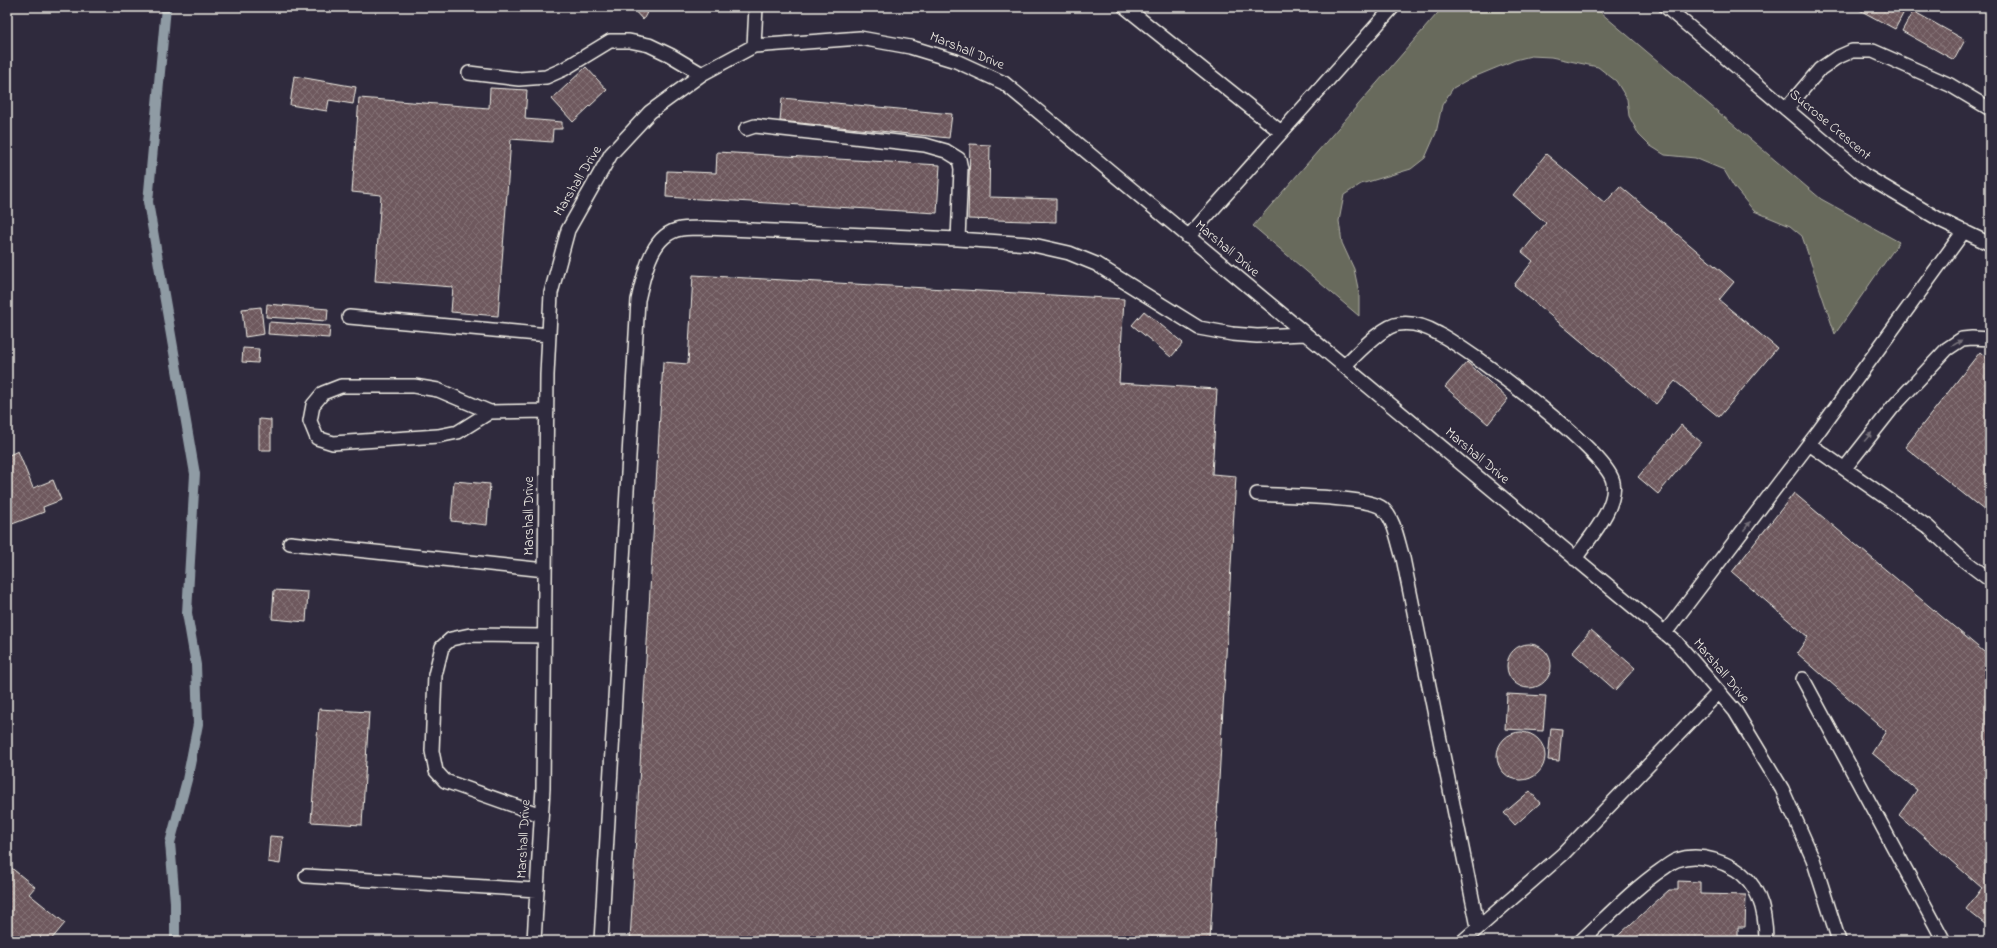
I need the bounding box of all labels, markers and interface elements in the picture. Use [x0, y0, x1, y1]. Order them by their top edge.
street label: Marshall Drive [926, 26, 1008, 76]
street label: Sucrose Crescent [1784, 84, 1876, 166]
street label: Marshall Drive [549, 141, 608, 220]
street label: Marshall Drive [1190, 216, 1265, 283]
one-way arrow [1952, 339, 1962, 347]
street label: Marshall Drive [1440, 423, 1515, 490]
one-way arrow [1863, 432, 1872, 443]
street label: Marshall Drive [519, 476, 540, 556]
one-way arrow [1742, 521, 1750, 531]
street label: Marshall Drive [1688, 634, 1755, 709]
street label: Marshall Drive [511, 798, 537, 879]

